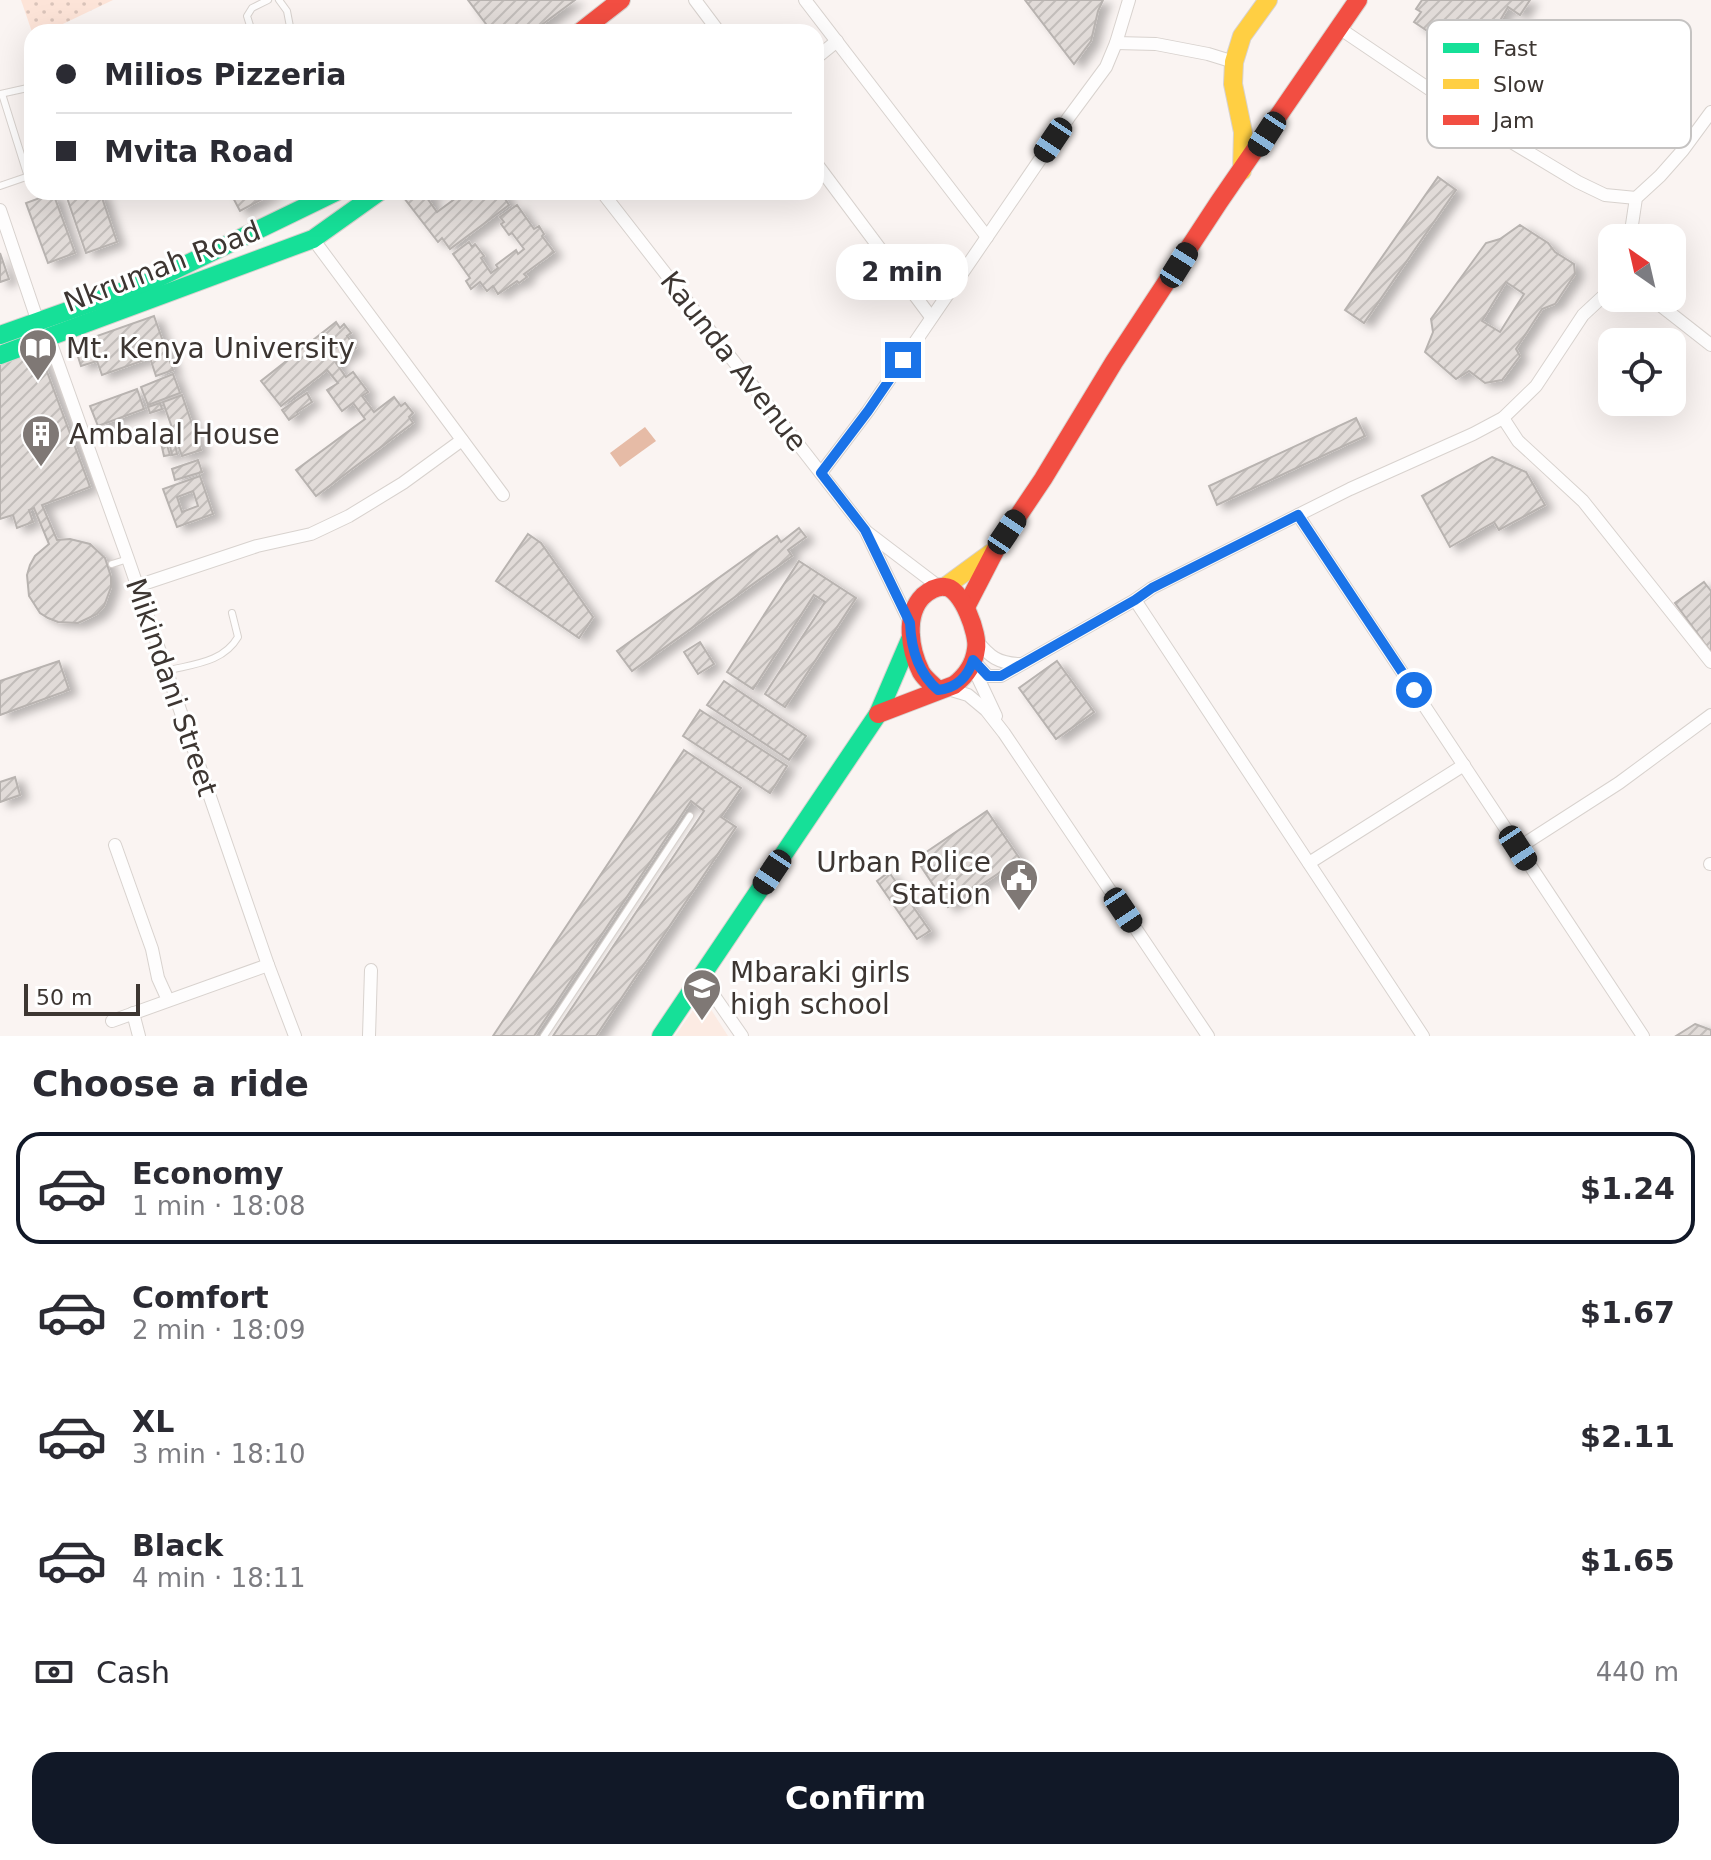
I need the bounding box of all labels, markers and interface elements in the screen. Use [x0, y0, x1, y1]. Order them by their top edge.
legend [1427, 20, 1691, 148]
text: Fast [1493, 36, 1538, 61]
text: Milios Pizzeria [104, 57, 346, 92]
text: Slow [1493, 72, 1545, 97]
car [1244, 107, 1290, 161]
text: Jam [1491, 108, 1534, 133]
car [1030, 113, 1076, 167]
text: Mvita Road [104, 134, 294, 169]
street label: Nkrumah Road [59, 214, 265, 319]
north arrow [1598, 224, 1686, 312]
map controls [1598, 224, 1686, 416]
car [1156, 238, 1202, 292]
callout: 2 min [837, 244, 969, 300]
text: 2 min [861, 257, 943, 287]
street label: Kaunda Avenue [653, 265, 814, 458]
library icon: Mt. Kenya University [17, 327, 59, 382]
button: locate [1598, 328, 1686, 416]
place label: Mt. Kenya University [66, 332, 355, 365]
route end [885, 342, 921, 378]
building icon: Ambalal House [20, 413, 62, 468]
place label: Ambalal House [69, 418, 280, 451]
car [984, 505, 1030, 559]
street label: Mikindani Street [119, 574, 224, 800]
route start [1396, 672, 1432, 708]
car [1495, 821, 1541, 875]
car [749, 845, 795, 899]
place label: Urban Police Station [816, 846, 991, 911]
public building icon: Urban Police Station [998, 857, 1040, 912]
car [1100, 883, 1146, 937]
place label: Mbaraki girls high school [730, 956, 910, 1021]
school or university icon: Mbaraki girls high school [681, 967, 723, 1022]
scale bar [24, 980, 140, 1016]
text: 50 m [36, 985, 92, 1010]
text: Choose a ride [32, 1063, 309, 1104]
icon: car [36, 1152, 108, 1224]
text: Economy [132, 1156, 284, 1191]
text: $1.24 [1580, 1171, 1675, 1206]
text: 1 min · 18:08 [132, 1191, 306, 1221]
icon: car [36, 1276, 108, 1348]
text: Comfort [132, 1280, 269, 1315]
text: $1.67 [1580, 1295, 1675, 1330]
text: 2 min · 18:09 [132, 1315, 306, 1345]
icon: car [36, 1400, 108, 1472]
text: XL [132, 1404, 174, 1439]
text: $2.11 [1580, 1419, 1675, 1454]
text: 3 min · 18:10 [132, 1439, 306, 1469]
icon: car [36, 1524, 108, 1596]
text: Black [132, 1528, 223, 1563]
text: $1.65 [1580, 1543, 1675, 1578]
text: 4 min · 18:11 [132, 1563, 306, 1593]
icon: cash [32, 1650, 76, 1694]
text: Cash [96, 1655, 170, 1690]
text: 440 m [1596, 1657, 1679, 1687]
button: Confirm [32, 1752, 1679, 1844]

